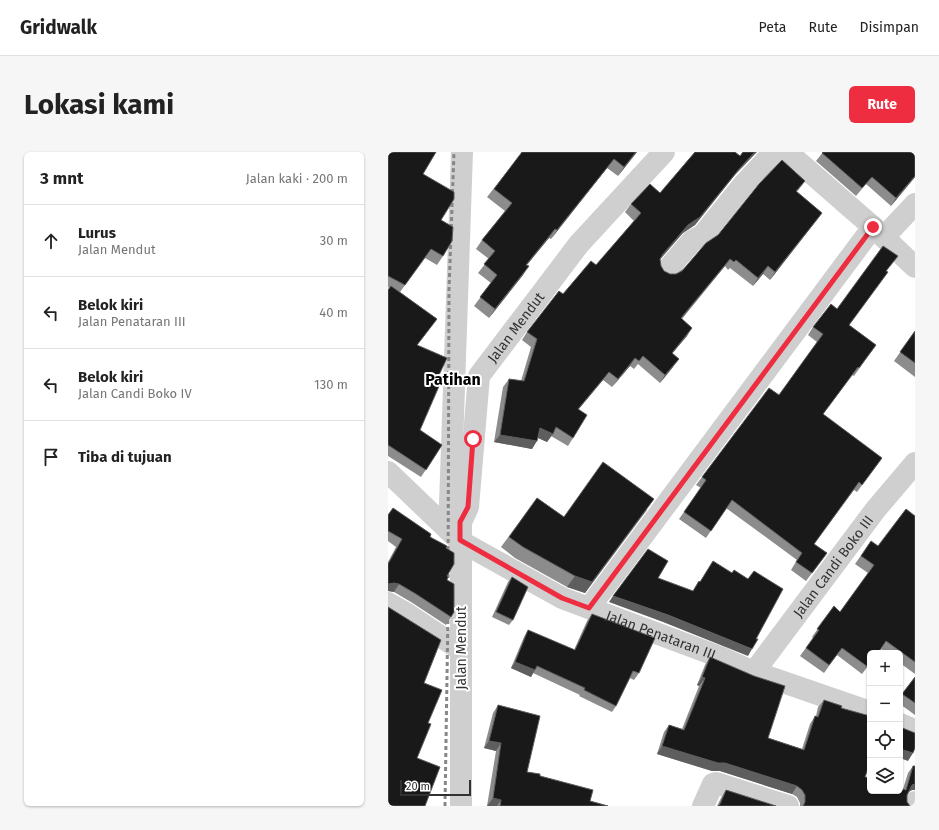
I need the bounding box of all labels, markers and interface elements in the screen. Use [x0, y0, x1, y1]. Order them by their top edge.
text: Gridwalk [20, 16, 97, 39]
text: Peta [759, 19, 786, 36]
text: Rute [808, 19, 838, 36]
text: Disimpan [860, 19, 919, 36]
button: Rute [849, 86, 915, 123]
text: Lokasi kami [24, 88, 174, 121]
text: 3 mnt [40, 168, 84, 189]
text: Jalan kaki · 200 m [246, 171, 348, 186]
route end [864, 218, 882, 236]
text: Lurus [78, 224, 116, 242]
icon: ahead [40, 230, 62, 252]
text: 30 m [320, 233, 348, 248]
text: Jalan Mendut [78, 242, 156, 257]
street label: Jalan Mendut [484, 288, 548, 366]
text: Belok kiri [78, 296, 143, 314]
icon: left [40, 302, 62, 324]
text: 40 m [319, 305, 348, 320]
text: Jalan Penataran III [78, 314, 186, 329]
text: Belok kiri [78, 368, 143, 386]
district label: Patihan [425, 370, 481, 389]
icon: left [40, 374, 62, 396]
text: 130 m [314, 377, 348, 392]
text: Jalan Candi Boko IV [78, 386, 192, 401]
route start [464, 430, 482, 448]
icon: arrive [40, 446, 62, 468]
text: Tiba di tujuan [78, 448, 172, 466]
street label: Jalan Candi Boko III [789, 512, 877, 621]
street label: Jalan Mendut [453, 605, 470, 690]
street label: Jalan Penataran III [603, 607, 718, 663]
map controls [867, 650, 903, 794]
button: + [867, 650, 903, 686]
button: − [867, 686, 903, 722]
button: locate [867, 722, 903, 758]
button: layers [867, 758, 903, 794]
scale bar [400, 778, 471, 797]
text: 20 m [406, 780, 430, 793]

